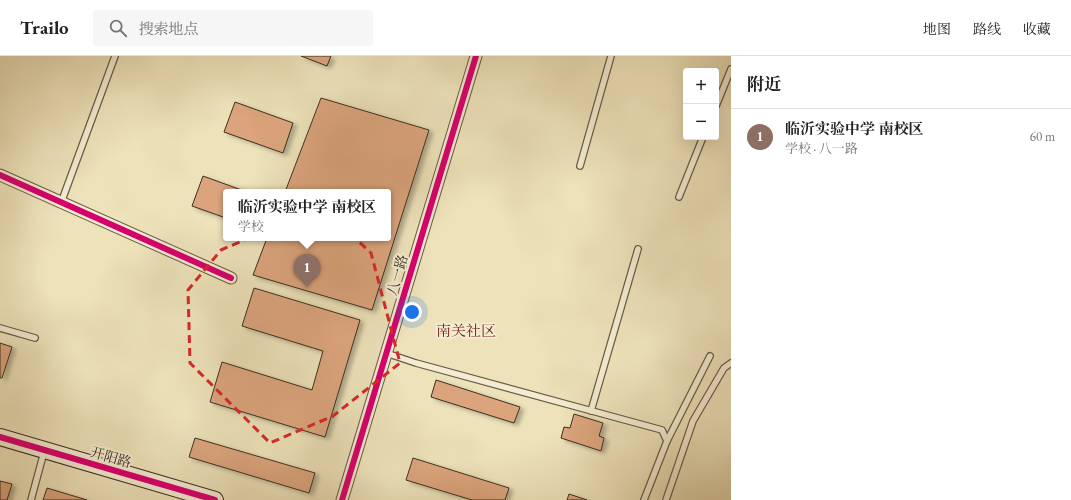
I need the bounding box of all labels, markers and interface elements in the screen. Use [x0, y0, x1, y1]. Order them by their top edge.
search box [93, 10, 373, 46]
text: Trailo [20, 15, 69, 40]
icon: search [107, 17, 129, 39]
text: 搜索地点 [139, 19, 199, 38]
text: 地图 [923, 20, 951, 38]
text: 路线 [973, 20, 1001, 38]
text: 收藏 [1023, 20, 1051, 38]
map controls [683, 68, 719, 140]
button: + [683, 68, 719, 104]
text: 附近 [747, 73, 781, 95]
button: − [683, 104, 719, 140]
text: 临沂实验中学 南校区 [785, 119, 924, 138]
text: 1 [757, 128, 763, 145]
text: 60 m [1030, 128, 1055, 145]
text: 学校 · 八一路 [785, 140, 858, 157]
popup [223, 189, 391, 241]
text: 临沂实验中学 南校区 [238, 197, 376, 216]
text: 学校 [238, 218, 264, 235]
street label: 八一路 [382, 252, 412, 298]
pin: 1 [294, 254, 320, 287]
your location [402, 302, 422, 322]
district label: 南关社区 [436, 321, 496, 340]
street label: 开阳路 [88, 443, 134, 471]

